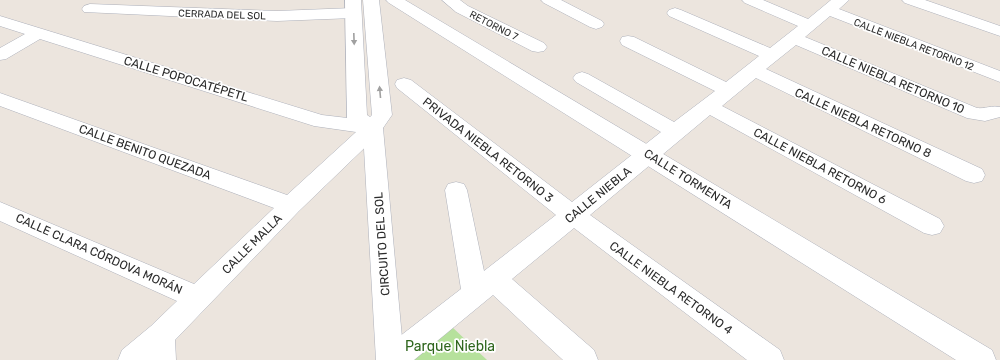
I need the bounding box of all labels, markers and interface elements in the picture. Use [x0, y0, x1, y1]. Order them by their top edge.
street label: CERRADA DEL SOL [178, 7, 266, 23]
street label: RETORNO 7 [467, 9, 520, 43]
street label: CALLE NIEBLA RETORNO 12 [852, 16, 976, 73]
one-way arrow [351, 33, 357, 46]
street label: CALLE NIEBLA RETORNO 10 [819, 43, 967, 117]
street label: CALLE POPOCATÉPETL [122, 53, 250, 105]
street label: CALLE NIEBLA RETORNO 8 [793, 85, 933, 161]
one-way arrow [376, 86, 383, 98]
street label: PRIVADA NIEBLA RETORNO 3 [420, 95, 556, 205]
street label: CALLE BENITO QUEZADA [77, 122, 213, 182]
street label: CALLE NIEBLA RETORNO 6 [751, 125, 889, 207]
street label: CALLE TORMENTA [641, 146, 735, 212]
street label: CALLE NIEBLA [562, 164, 634, 226]
street label: CIRCUITO DEL SOL [371, 191, 393, 296]
street label: CALLE CLARA CÓRDOVA MORÁN [13, 211, 185, 297]
street label: CALLE MALLA [219, 211, 285, 277]
street label: CALLE NIEBLA RETORNO 4 [607, 239, 736, 338]
park label: Parque Niebla [405, 338, 495, 355]

